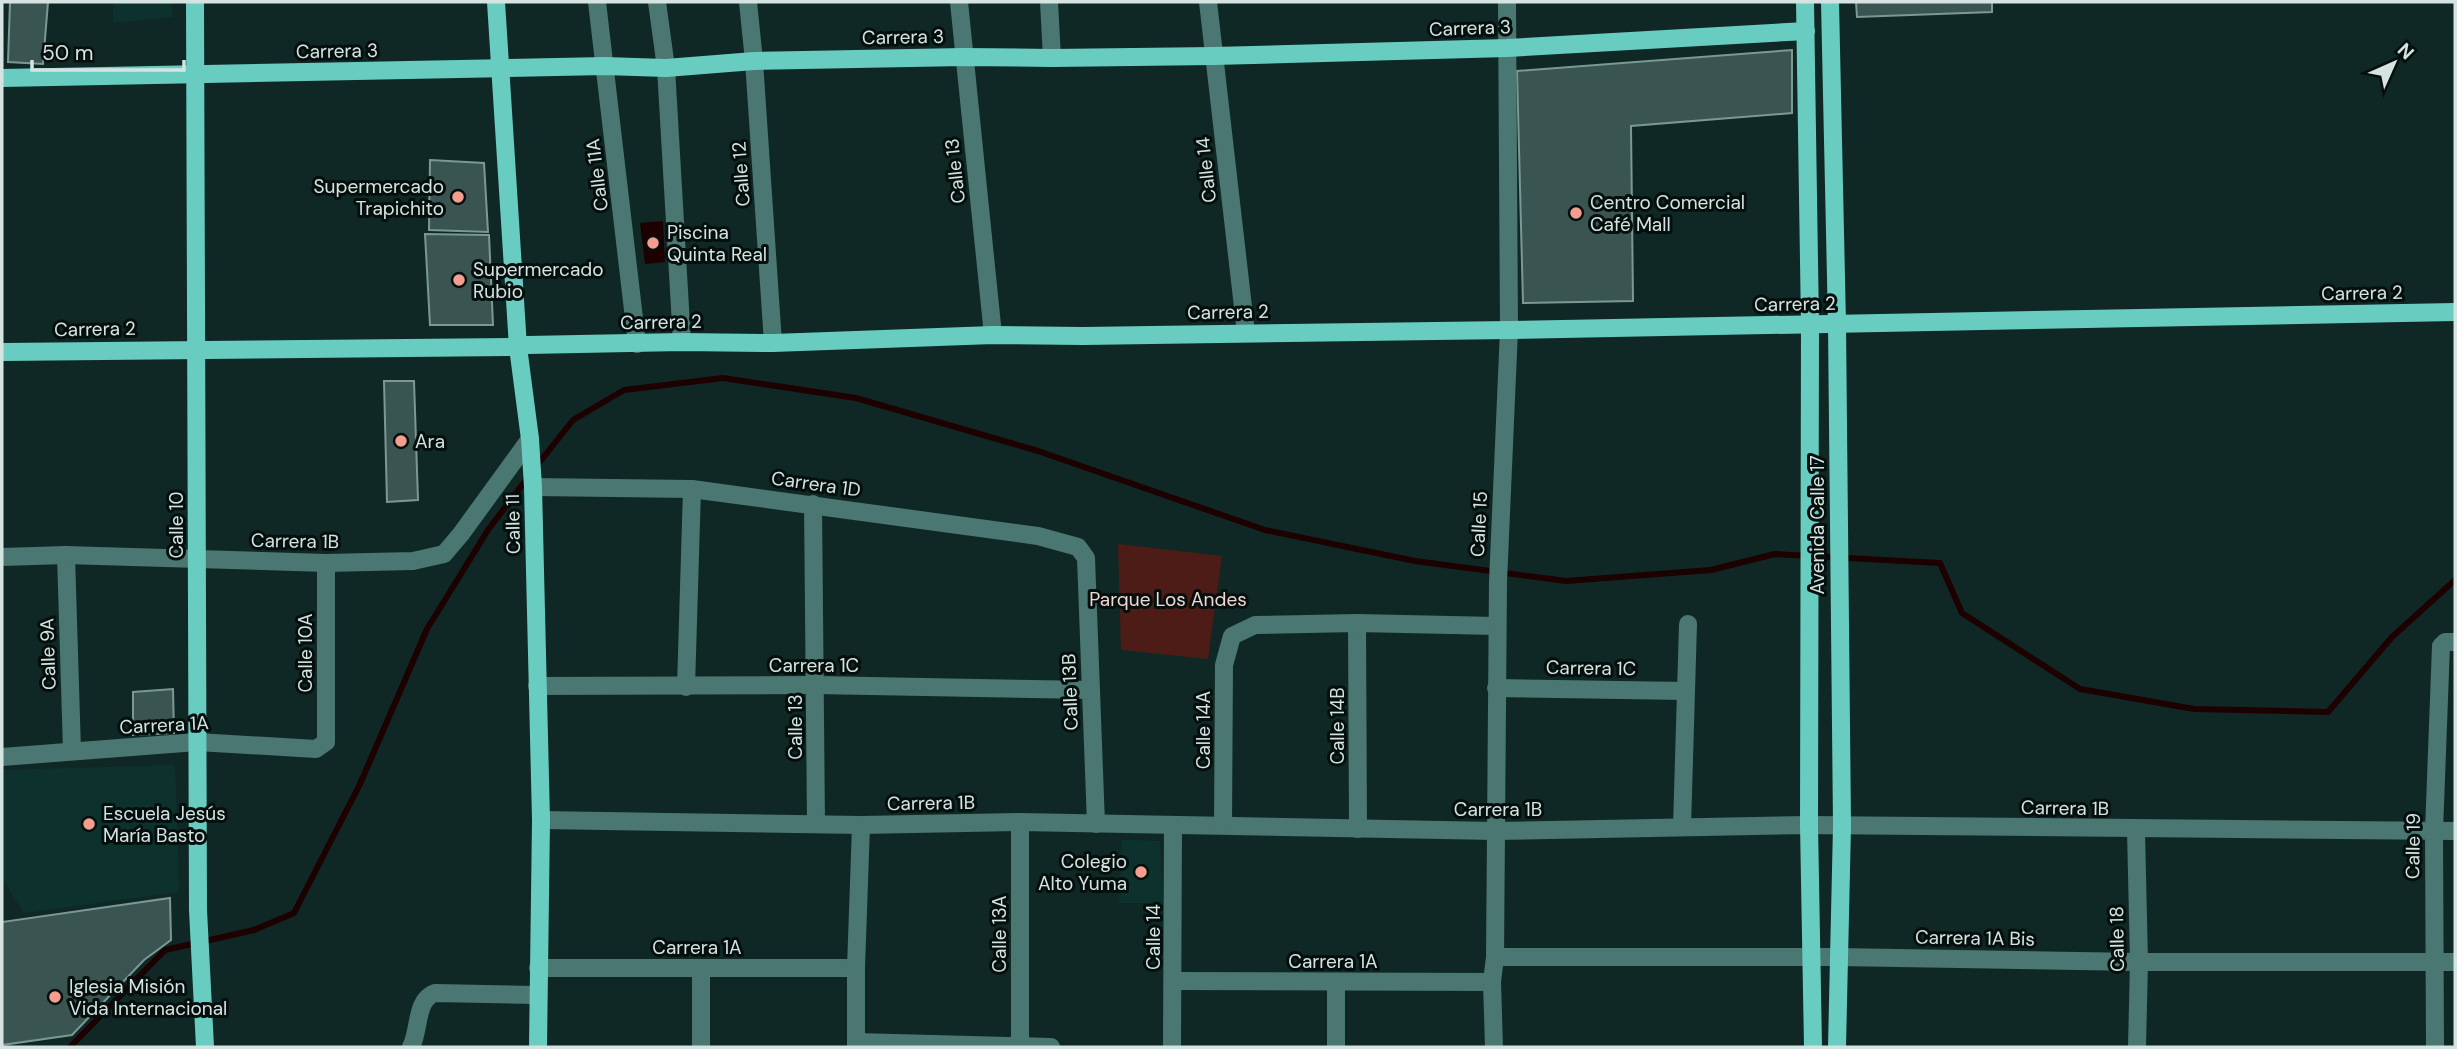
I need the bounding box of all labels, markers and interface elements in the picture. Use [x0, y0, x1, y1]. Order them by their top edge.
street label: Carrera 3 [1429, 14, 1511, 42]
street label: Carrera 3 [862, 24, 944, 50]
scale bar [32, 28, 184, 72]
north arrow [2359, 28, 2429, 98]
street label: Carrera 3 [296, 38, 378, 64]
text: N [2392, 38, 2419, 65]
text: 50 m [42, 39, 93, 67]
street label: Calle 14 [1190, 136, 1222, 204]
street label: Calle 11A [580, 137, 614, 213]
street label: Calle 13 [939, 137, 971, 205]
street label: Calle 12 [726, 141, 756, 207]
place label: Supermercado Trapichito [314, 174, 444, 221]
marker: Supermercado Trapichito [450, 189, 466, 205]
place label: Centro Comercial Café Mall [1590, 190, 1745, 237]
marker: Centro Comercial Café Mall [1568, 205, 1584, 221]
place label: Piscina Quinta Real [667, 220, 767, 267]
marker: Piscina Quinta Real [645, 235, 661, 251]
place label: Supermercado Rubio [473, 257, 603, 304]
marker: Supermercado Rubio [451, 272, 467, 288]
street label: Carrera 2 [2321, 280, 2403, 306]
street label: Carrera 2 [1754, 291, 1836, 317]
street label: Carrera 2 [1187, 299, 1269, 325]
street label: Carrera 2 [620, 309, 702, 335]
street label: Carrera 2 [54, 316, 136, 342]
place label: Ara [415, 429, 445, 454]
marker: Ara [393, 433, 409, 449]
street label: Avenida Calle 17 [1805, 455, 1830, 595]
street label: Carrera 1D [770, 465, 862, 503]
street label: Calle 15 [1465, 490, 1493, 558]
street label: Calle 10 [164, 491, 189, 559]
street label: Calle 11 [500, 494, 526, 554]
street label: Carrera 1B [251, 528, 339, 554]
park label: Parque Los Andes [1089, 587, 1247, 612]
street label: Calle 10A [293, 613, 318, 693]
street label: Calle 9A [34, 617, 62, 690]
street label: Carrera 1C [769, 653, 859, 678]
street label: Calle 13B [1056, 653, 1084, 731]
street label: Carrera 1C [1546, 655, 1636, 681]
street label: Calle 14B [1325, 687, 1350, 765]
street label: Calle 14A [1191, 690, 1216, 769]
street label: Calle 13 [783, 694, 808, 760]
street label: Carrera 1A [119, 710, 210, 740]
street label: Carrera 1B [887, 790, 975, 816]
street label: Carrera 1B [2021, 795, 2109, 821]
street label: Carrera 1B [1454, 797, 1542, 822]
place label: Escuela Jesús María Basto [103, 801, 226, 848]
street label: Calle 19 [2400, 813, 2426, 879]
marker: Escuela Jesús María Basto [81, 816, 97, 832]
place label: Colegio Alto Yuma [1038, 849, 1127, 896]
marker: Colegio Alto Yuma [1133, 864, 1149, 880]
street label: Calle 13A [987, 895, 1012, 973]
street label: Calle 14 [1141, 904, 1166, 970]
street label: Calle 18 [2104, 906, 2130, 972]
street label: Carrera 1A Bis [1915, 924, 2035, 952]
street label: Carrera 1A [652, 935, 742, 960]
street label: Carrera 1A [1288, 949, 1378, 974]
place label: Iglesia Misión Vida Internacional [69, 974, 227, 1021]
marker: Iglesia Misión Vida Internacional [47, 989, 63, 1005]

